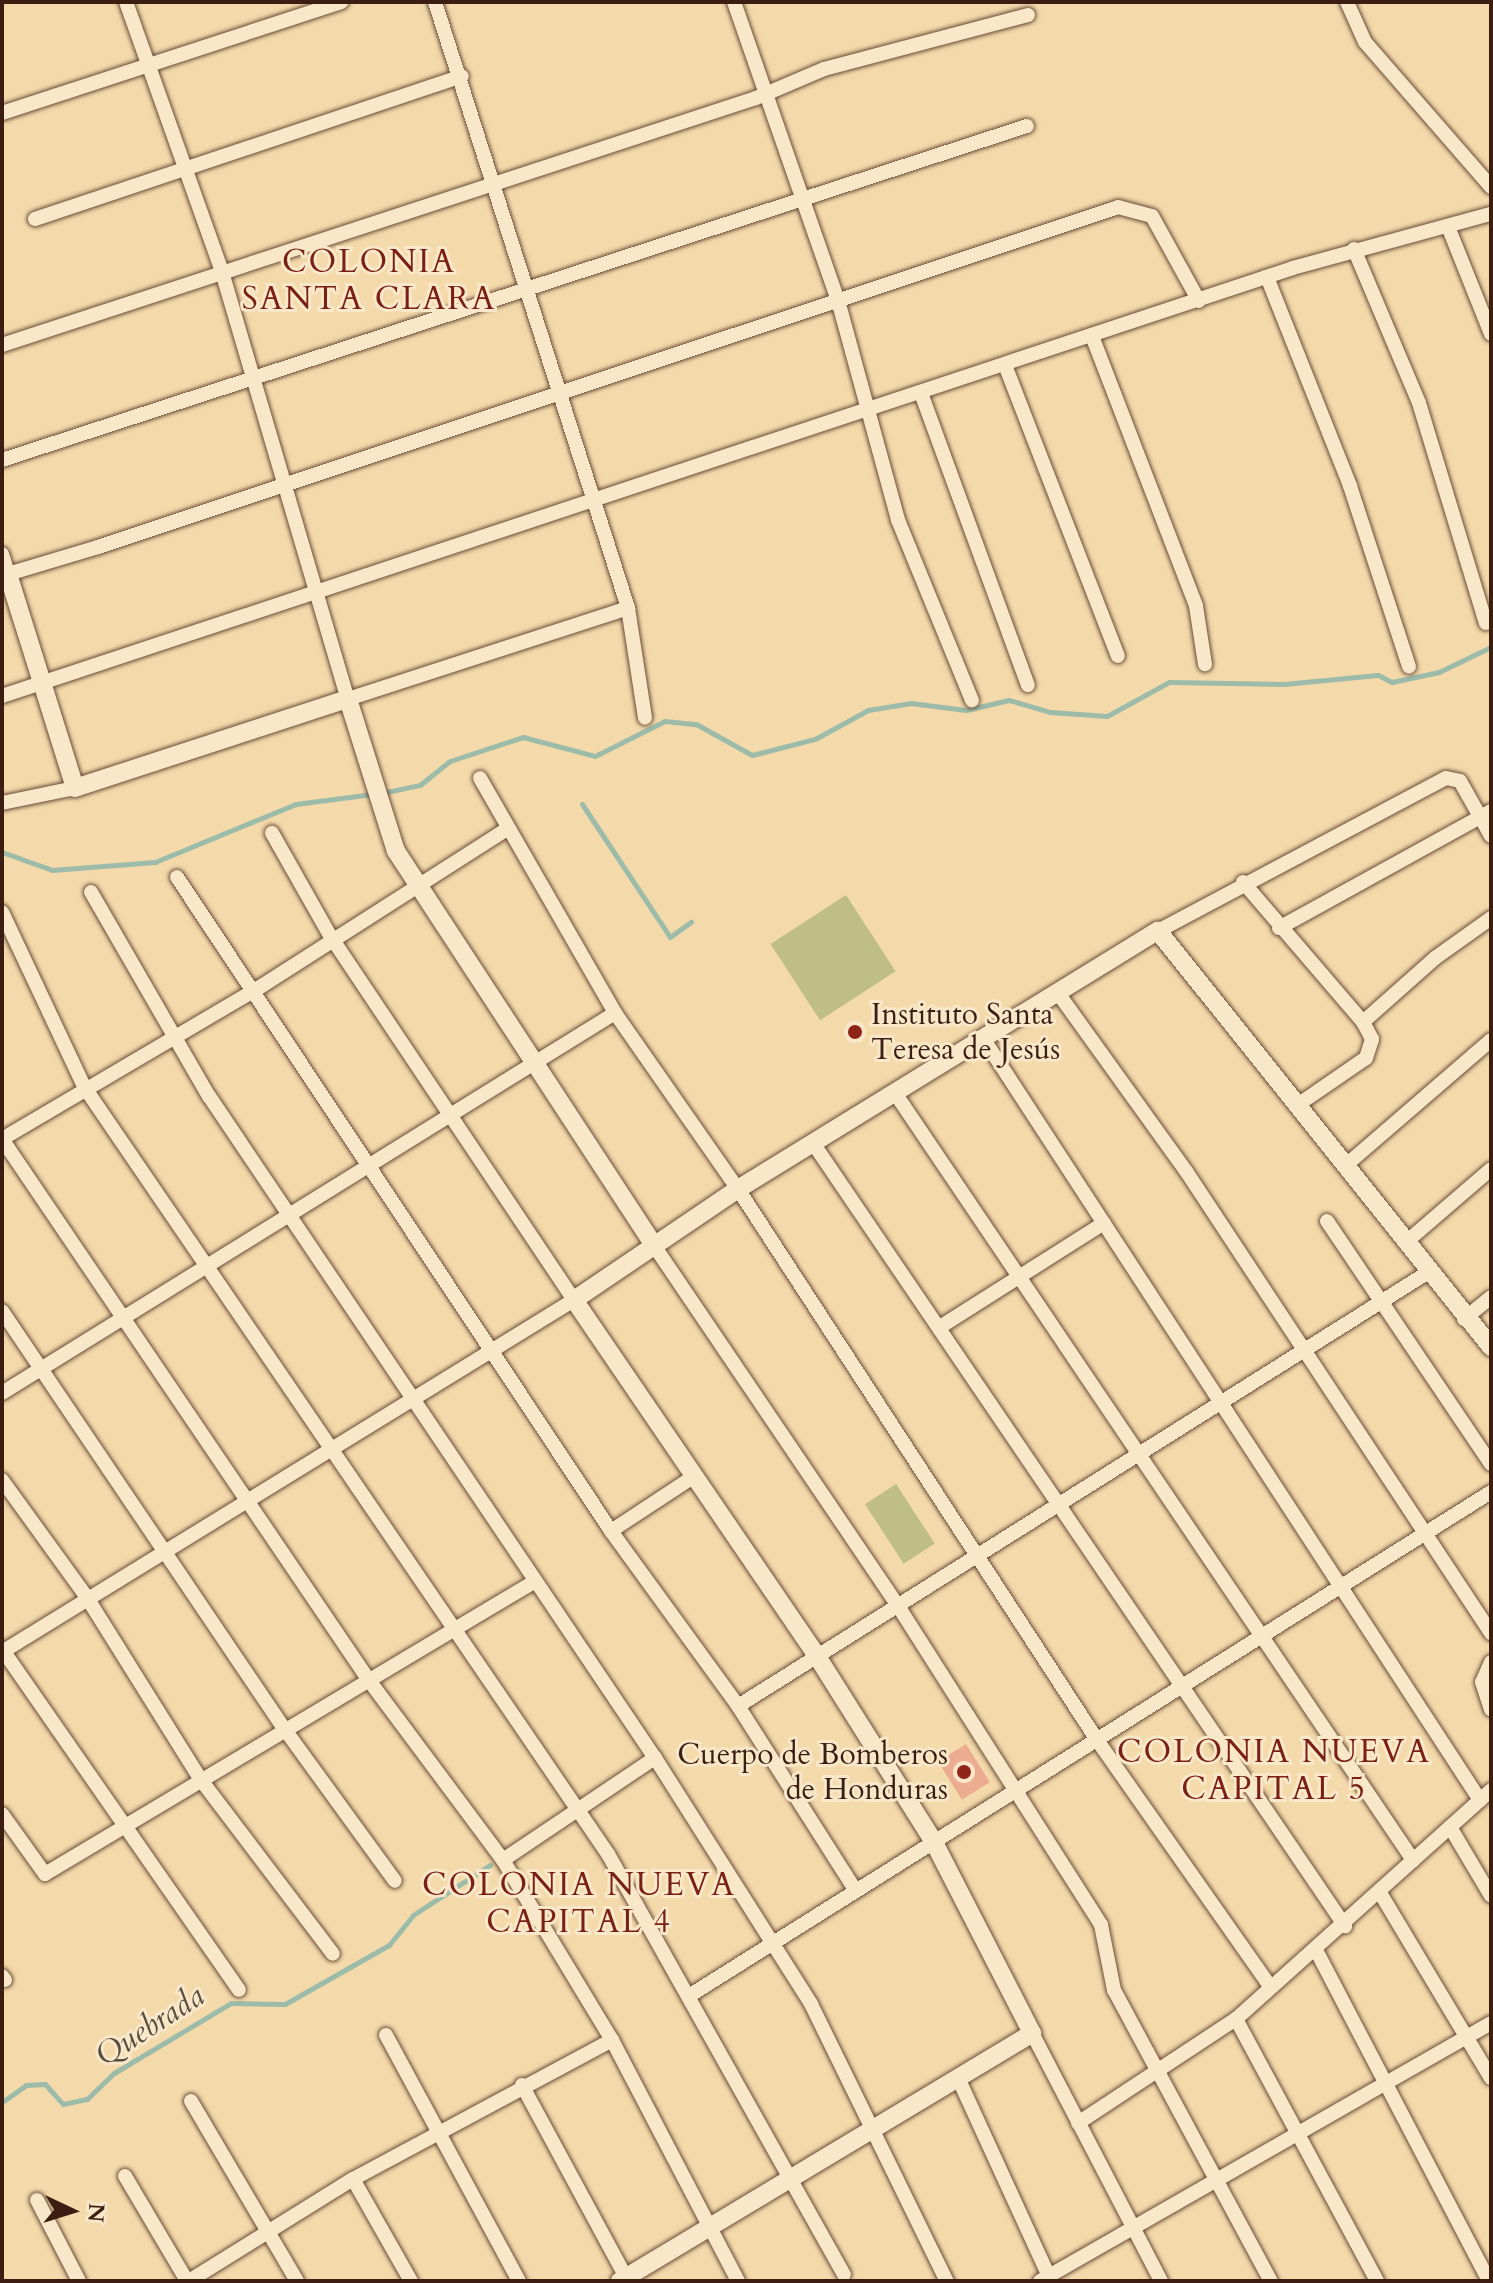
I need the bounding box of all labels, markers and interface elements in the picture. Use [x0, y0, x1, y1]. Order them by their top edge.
district label: COLONIA SANTA CLARA [242, 244, 496, 319]
place label: Instituto Santa Teresa de Jesús [871, 997, 1060, 1068]
marker: Instituto Santa Teresa de Jesús [846, 1023, 864, 1041]
district label: COLONIA NUEVA CAPITAL 5 [1117, 1734, 1431, 1809]
place label: Cuerpo de Bomberos de Honduras [677, 1737, 948, 1808]
marker: Cuerpo de Bomberos de Honduras [955, 1763, 973, 1781]
district label: COLONIA NUEVA CAPITAL 4 [422, 1867, 736, 1942]
water label: Quebrada [89, 1977, 211, 2075]
north arrow [32, 2171, 112, 2251]
text: N [80, 2202, 112, 2223]

